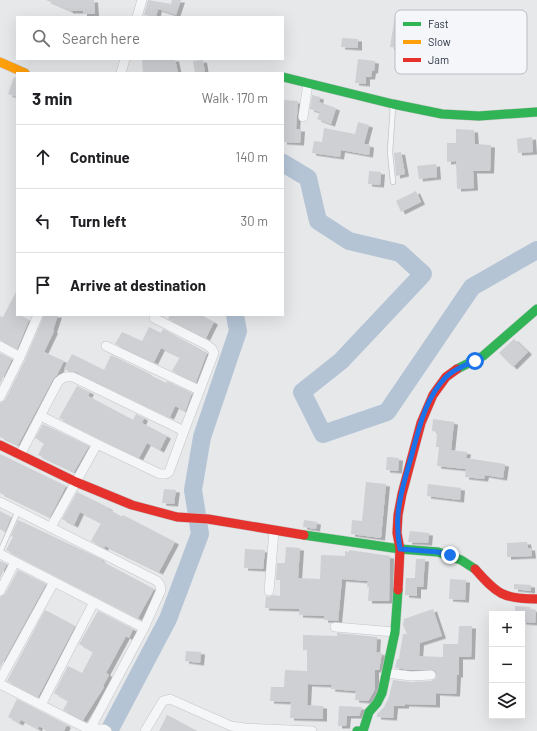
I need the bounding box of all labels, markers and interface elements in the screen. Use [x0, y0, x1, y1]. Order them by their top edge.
legend [395, 10, 527, 74]
search box [16, 16, 284, 60]
text: Fast [428, 17, 449, 30]
icon: search [30, 27, 52, 49]
text: Search here [62, 29, 140, 47]
text: Slow [428, 35, 451, 48]
text: Jam [428, 53, 449, 66]
text: 3 min [32, 88, 72, 108]
text: Walk · 170 m [202, 90, 268, 106]
icon: ahead [32, 146, 54, 168]
text: Continue [70, 148, 130, 166]
text: 140 m [236, 149, 268, 165]
icon: left [32, 210, 54, 232]
text: Turn left [70, 212, 126, 230]
text: 30 m [241, 213, 268, 229]
icon: arrive [32, 274, 54, 296]
text: Arrive at destination [70, 276, 206, 294]
route start [466, 352, 484, 370]
route end [441, 546, 459, 564]
map controls [489, 611, 525, 719]
button: + [489, 611, 525, 647]
button: − [489, 647, 525, 683]
button: layers [489, 683, 525, 719]

